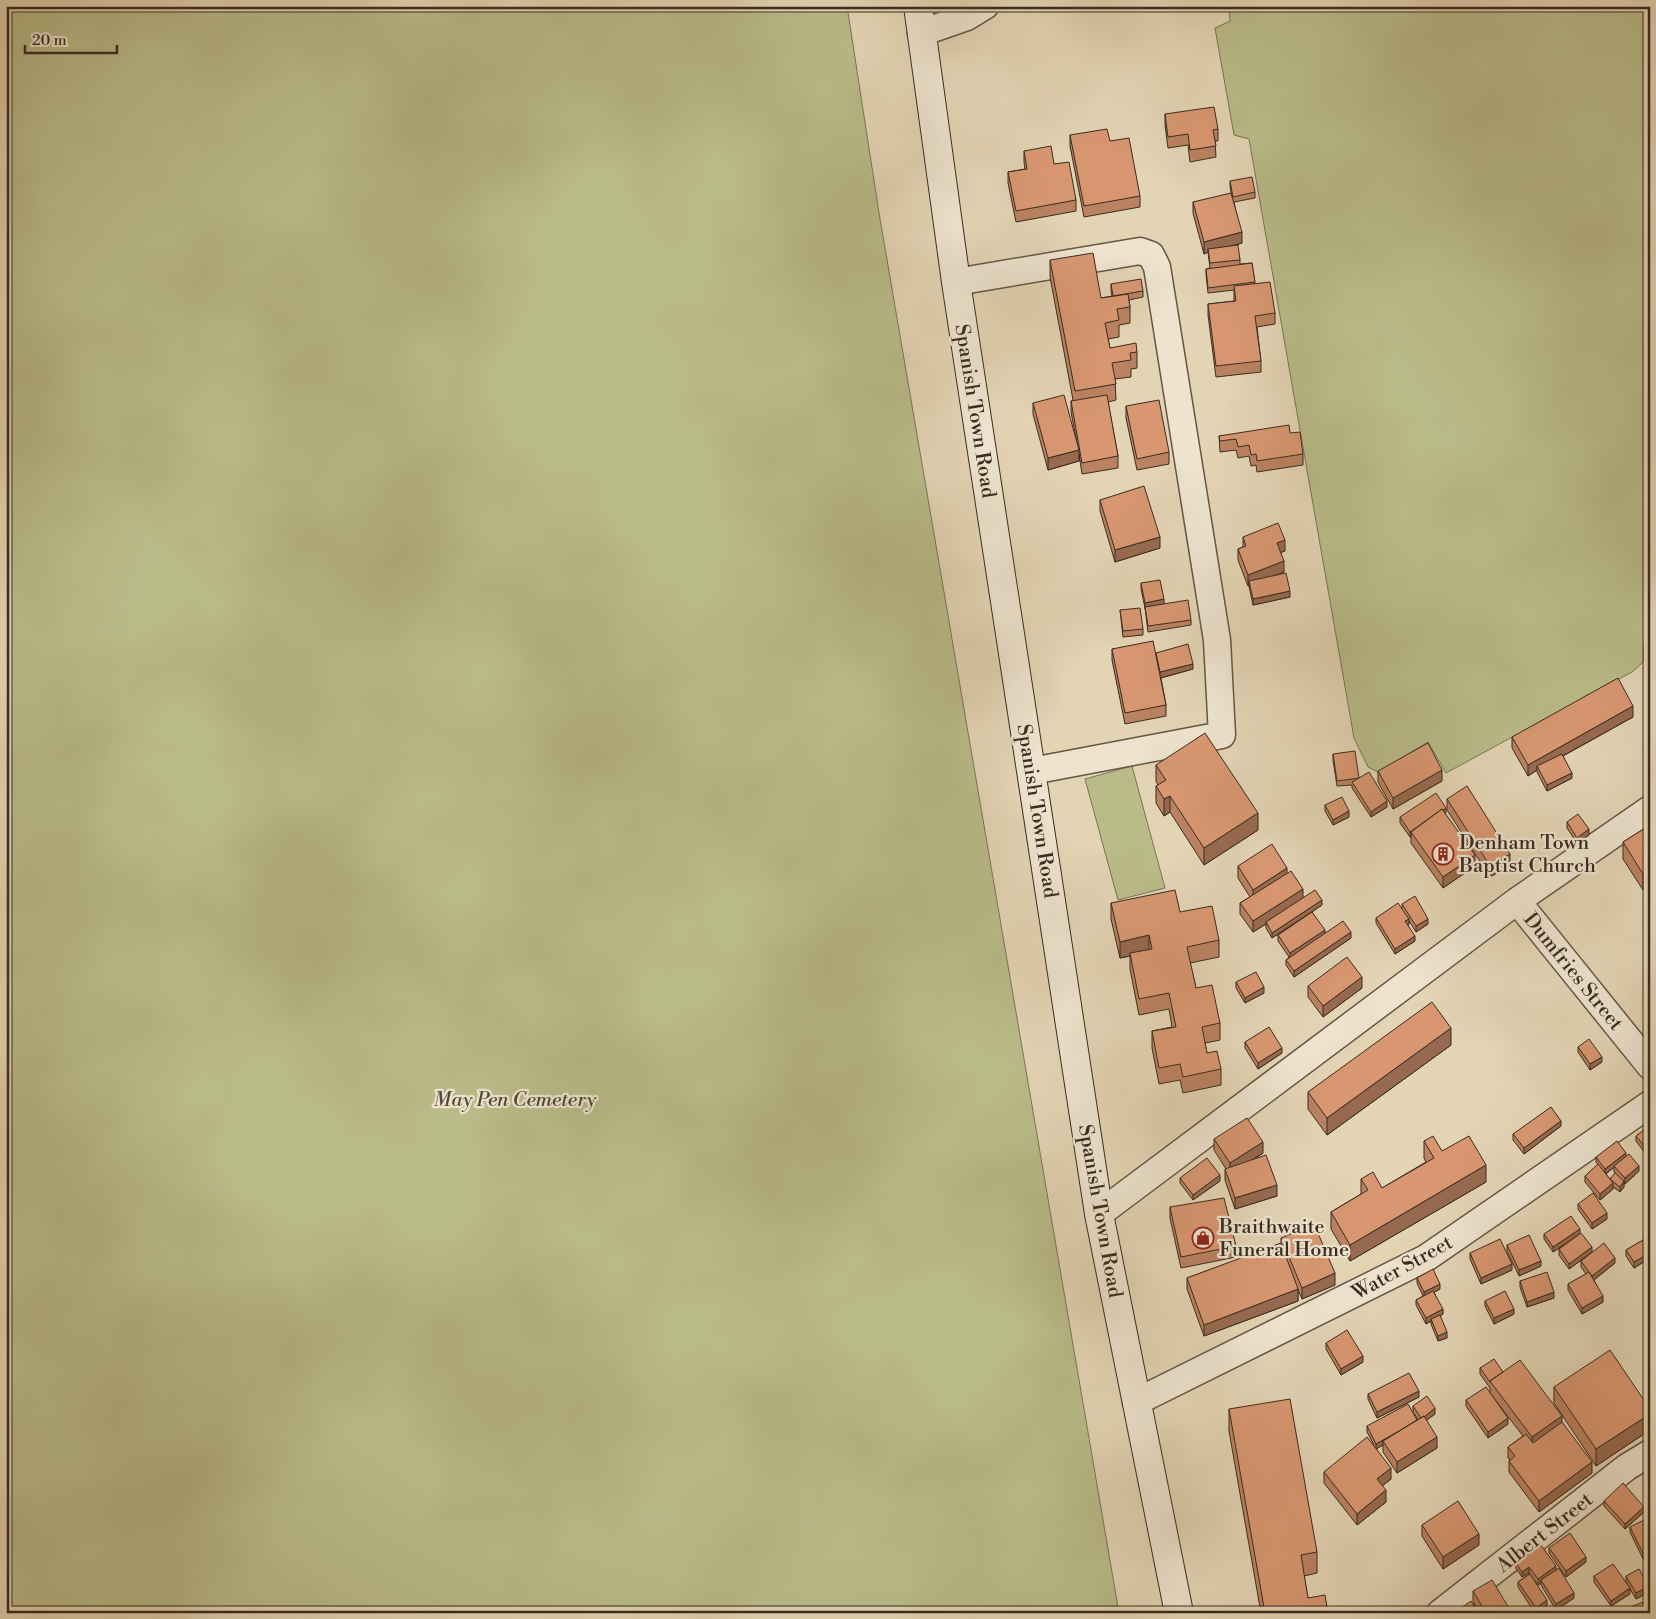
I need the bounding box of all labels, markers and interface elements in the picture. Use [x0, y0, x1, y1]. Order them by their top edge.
scale bar [25, 22, 118, 54]
text: 20 m [32, 31, 67, 50]
street label: Spanish Town Road [948, 322, 1001, 501]
street label: Spanish Town Road [1010, 722, 1063, 901]
place label: Denham Town Baptist Church [1458, 831, 1596, 879]
building icon: Denham Town Baptist Church [1431, 842, 1455, 866]
street label: Dumfries Street [1518, 908, 1628, 1036]
park label: May Pen Cemetery [434, 1088, 597, 1113]
street label: Spanish Town Road [1072, 1123, 1127, 1301]
place label: Braithwaite Funeral Home [1218, 1215, 1349, 1263]
shop icon: Braithwaite Funeral Home [1191, 1226, 1215, 1250]
street label: Water Street [1347, 1230, 1457, 1307]
street label: Albert Street [1491, 1488, 1598, 1579]

